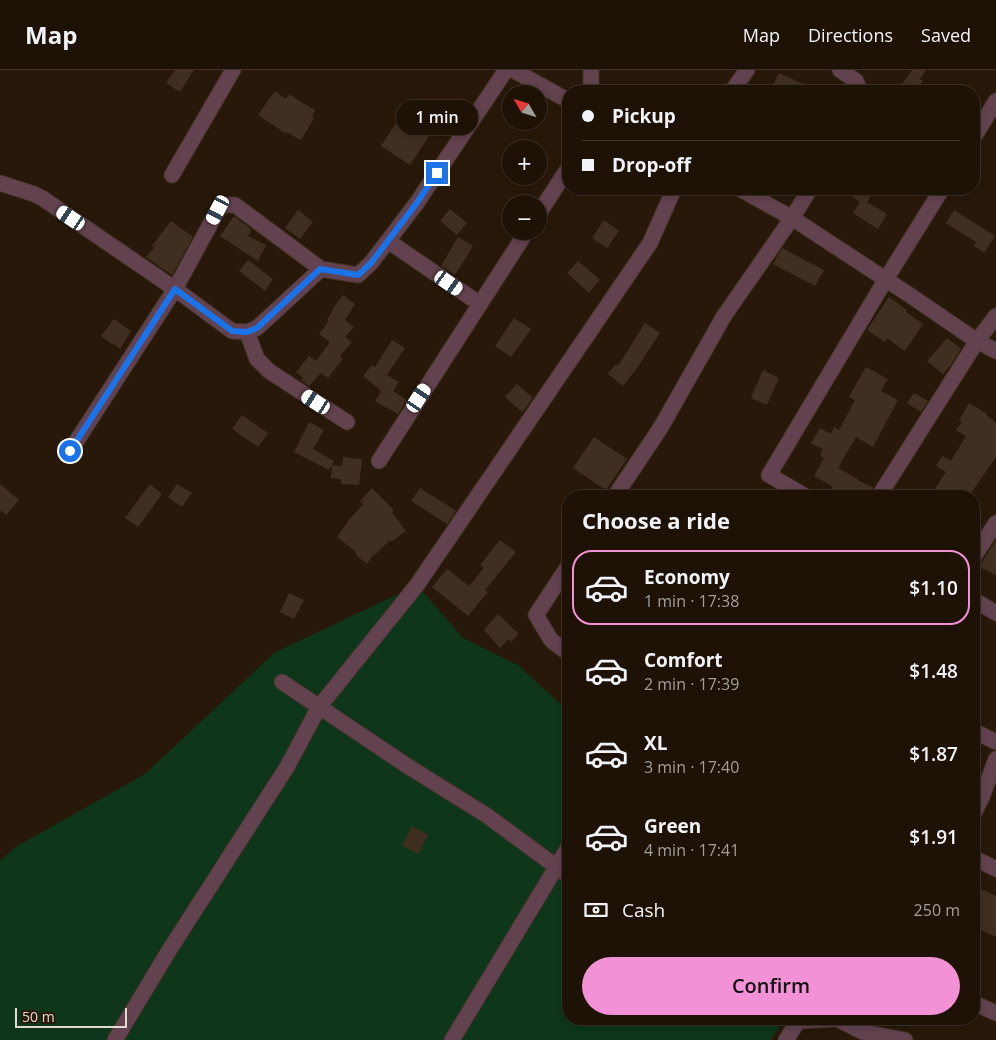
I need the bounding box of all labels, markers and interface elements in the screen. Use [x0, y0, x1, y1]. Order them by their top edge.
text: Map [25, 18, 77, 51]
text: Map [743, 23, 780, 47]
text: Directions [808, 23, 893, 47]
text: Saved [921, 23, 971, 47]
north arrow [502, 85, 548, 130]
map controls [502, 85, 547, 240]
callout: 1 min [396, 101, 478, 136]
text: Pickup [612, 103, 676, 129]
text: 1 min [415, 106, 459, 128]
button: + [502, 140, 547, 185]
text: Drop-off [612, 152, 691, 178]
route end [426, 162, 448, 184]
car [204, 193, 231, 227]
button: − [502, 195, 547, 240]
car [54, 203, 87, 233]
car [432, 268, 465, 298]
car [404, 381, 433, 415]
car [299, 388, 332, 416]
route start [59, 440, 81, 462]
text: Choose a ride [582, 505, 730, 535]
text: Economy [644, 564, 730, 590]
icon: car [584, 565, 629, 610]
text: $1.10 [909, 575, 958, 601]
text: 1 min · 17:38 [644, 590, 739, 612]
text: Comfort [644, 647, 723, 673]
icon: car [584, 648, 629, 693]
text: $1.48 [909, 658, 958, 684]
text: 2 min · 17:39 [644, 673, 739, 695]
text: XL [644, 730, 667, 756]
icon: car [584, 731, 629, 776]
text: $1.87 [909, 741, 958, 767]
text: 3 min · 17:40 [644, 756, 739, 778]
text: Green [644, 813, 701, 839]
icon: car [584, 814, 629, 859]
text: $1.91 [909, 824, 958, 850]
text: 4 min · 17:41 [644, 839, 739, 861]
icon: cash [582, 896, 610, 924]
text: Cash [622, 897, 665, 923]
text: 250 m [914, 899, 960, 921]
button: Confirm [582, 957, 960, 1015]
scale bar [15, 1005, 128, 1028]
text: 50 m [22, 1007, 55, 1026]

